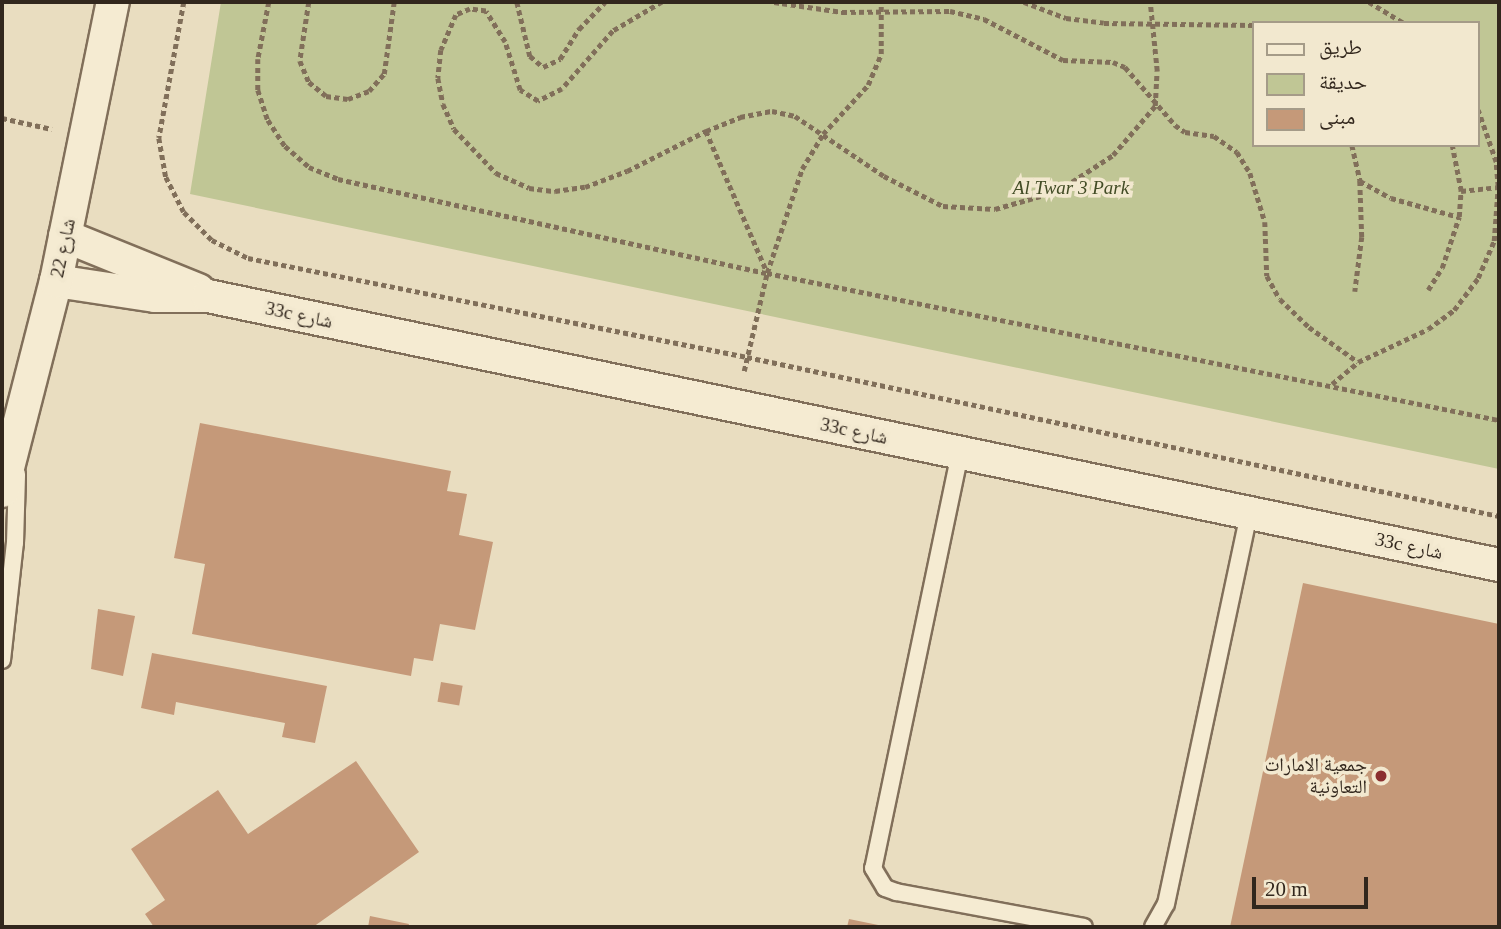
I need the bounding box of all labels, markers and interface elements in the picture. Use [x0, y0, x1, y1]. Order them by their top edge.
legend [1252, 21, 1480, 147]
text: طريق [1319, 35, 1362, 59]
text: حديقة [1319, 70, 1367, 94]
text: مبنى [1319, 105, 1355, 129]
park label: Al Twar 3 Park [1013, 177, 1129, 199]
street label: شارع 22 [46, 216, 80, 280]
street label: 33c شارع [263, 297, 335, 333]
street label: 33c شارع [818, 413, 890, 449]
street label: 33c شارع [1373, 528, 1445, 564]
place label: جمعية الامارات التعاونية [1265, 754, 1367, 798]
marker: جمعية الامارات التعاونية [1373, 768, 1389, 784]
scale bar [1256, 862, 1372, 906]
text: 20 m [1265, 877, 1308, 901]

